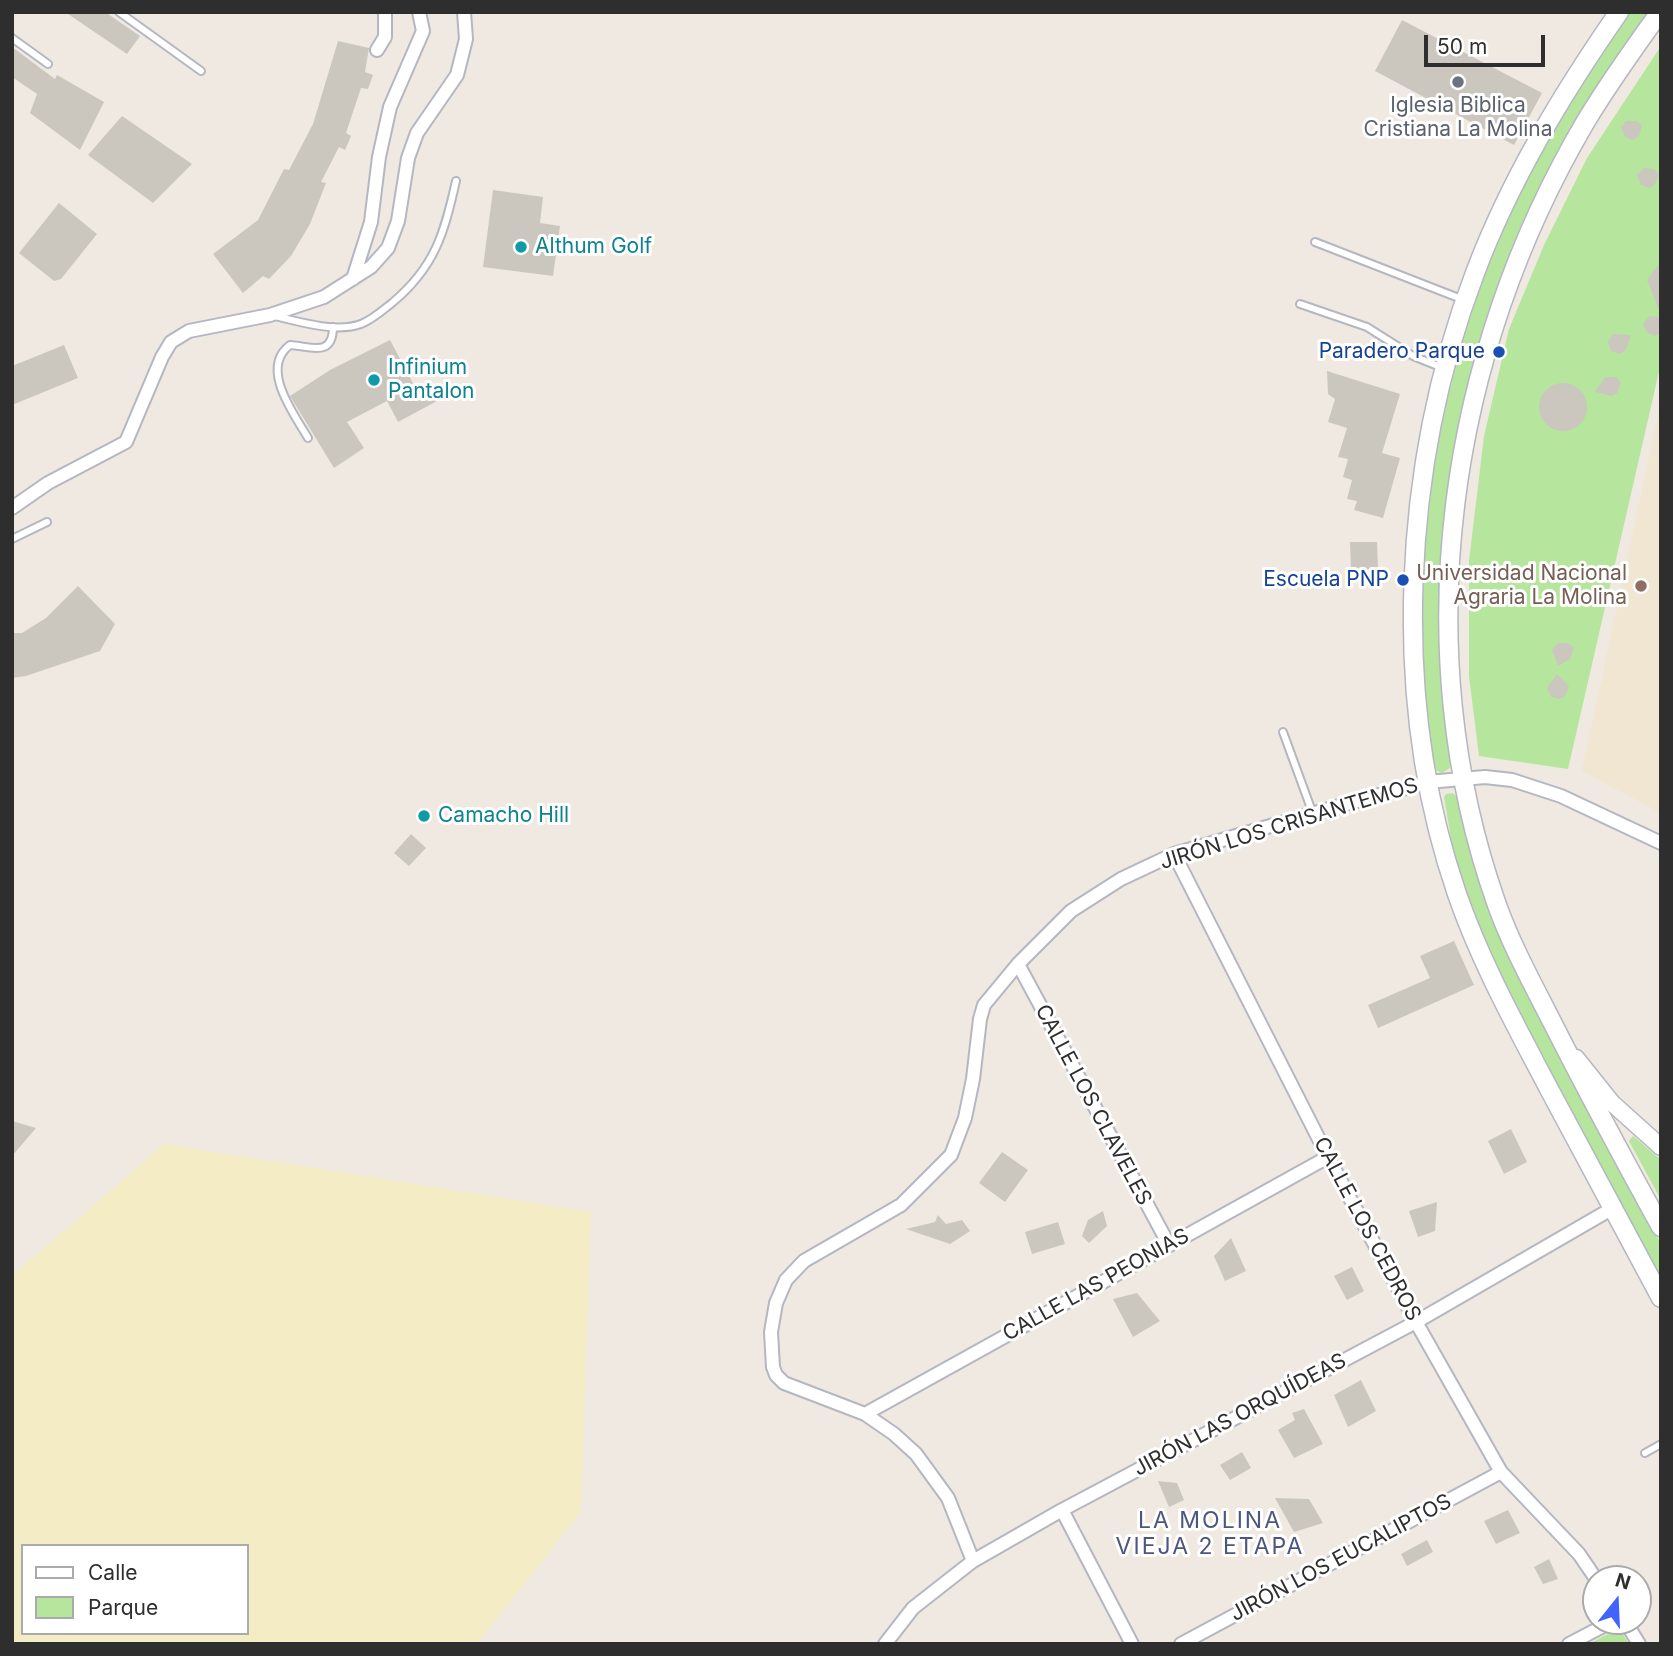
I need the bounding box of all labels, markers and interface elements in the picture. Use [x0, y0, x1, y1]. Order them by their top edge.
scale bar [1428, 21, 1549, 65]
text: 50 m [1437, 34, 1487, 59]
marker: Iglesia Biblica Cristiana La Molina [1450, 74, 1466, 90]
place label: Iglesia Biblica Cristiana La Molina [1363, 93, 1553, 143]
place label: Althum Golf [535, 234, 652, 260]
marker: Althum Golf [513, 239, 529, 255]
place label: Paradero Parque [1319, 339, 1485, 365]
marker: Paradero Parque [1491, 344, 1507, 360]
place label: Infinium Pantalon [388, 355, 474, 405]
marker: Infinium Pantalon [366, 372, 382, 388]
place label: Universidad Nacional Agraria La Molina [1416, 561, 1627, 611]
place label: Escuela PNP [1263, 567, 1389, 593]
marker: Escuela PNP [1395, 572, 1411, 588]
marker: Universidad Nacional Agraria La Molina [1633, 578, 1649, 594]
street label: JIRÓN LOS CRISANTEMOS [1157, 773, 1421, 875]
place label: Camacho Hill [438, 803, 569, 829]
marker: Camacho Hill [416, 808, 432, 824]
street label: CALLE LOS CLAVELES [1029, 1000, 1157, 1210]
street label: CALLE LOS CEDROS [1308, 1133, 1426, 1325]
street label: CALLE LAS PEONIAS [999, 1223, 1193, 1347]
street label: JIRÓN LAS ORQUÍDEAS [1129, 1348, 1351, 1482]
street label: JIRÓN LOS EUCALIPTOS [1226, 1489, 1456, 1627]
district label: LA MOLINA VIEJA 2 ETAPA [1117, 1507, 1303, 1561]
legend [21, 1544, 248, 1635]
text: Calle [88, 1560, 138, 1585]
north arrow [1582, 1565, 1652, 1635]
text: N [1613, 1568, 1633, 1595]
text: Parque [88, 1595, 158, 1620]

